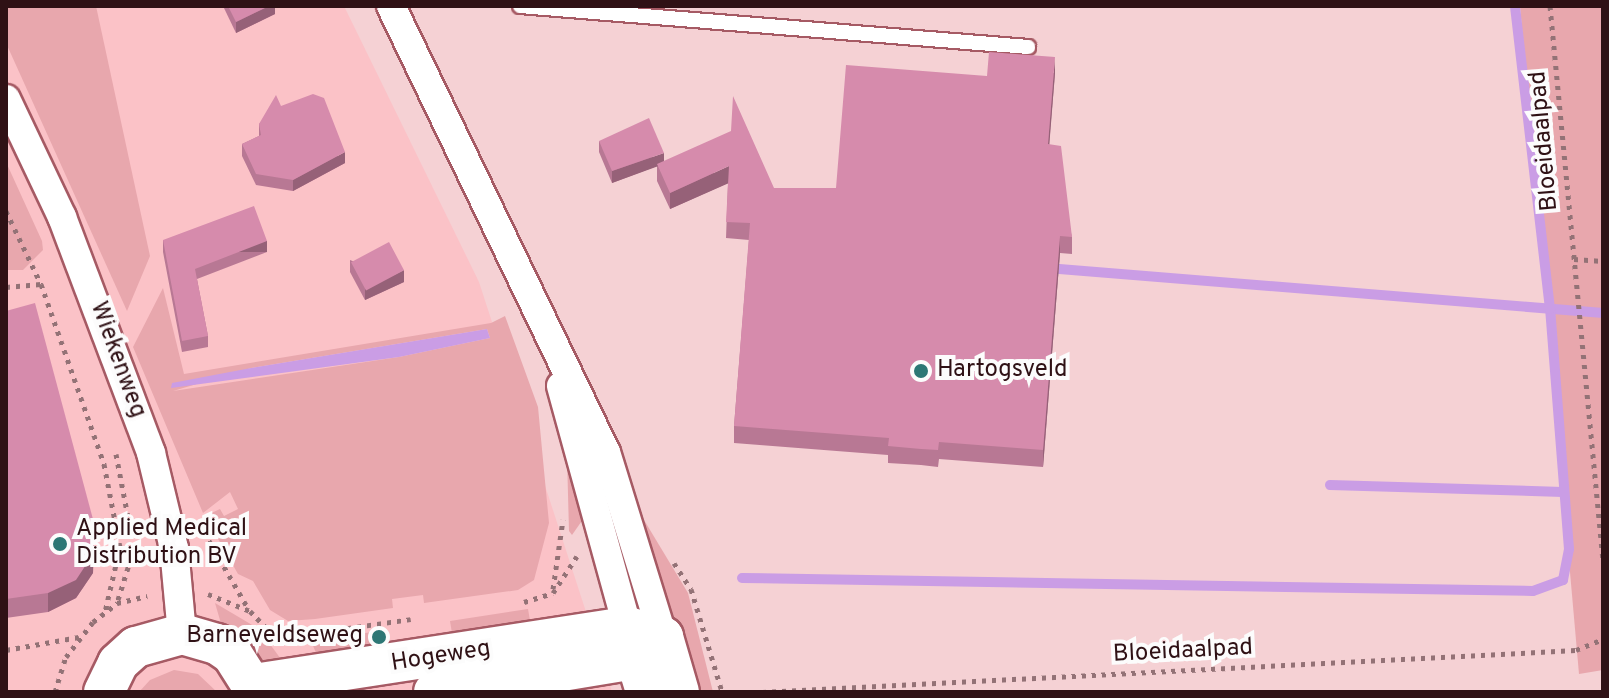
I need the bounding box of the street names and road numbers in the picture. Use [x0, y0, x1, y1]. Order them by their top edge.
street label: Bloeidaalpad [1525, 70, 1565, 212]
street label: Wiekenweg [83, 298, 151, 422]
street label: Bloeidaalpad [1112, 634, 1254, 670]
street label: Hogeweg [389, 635, 493, 679]

